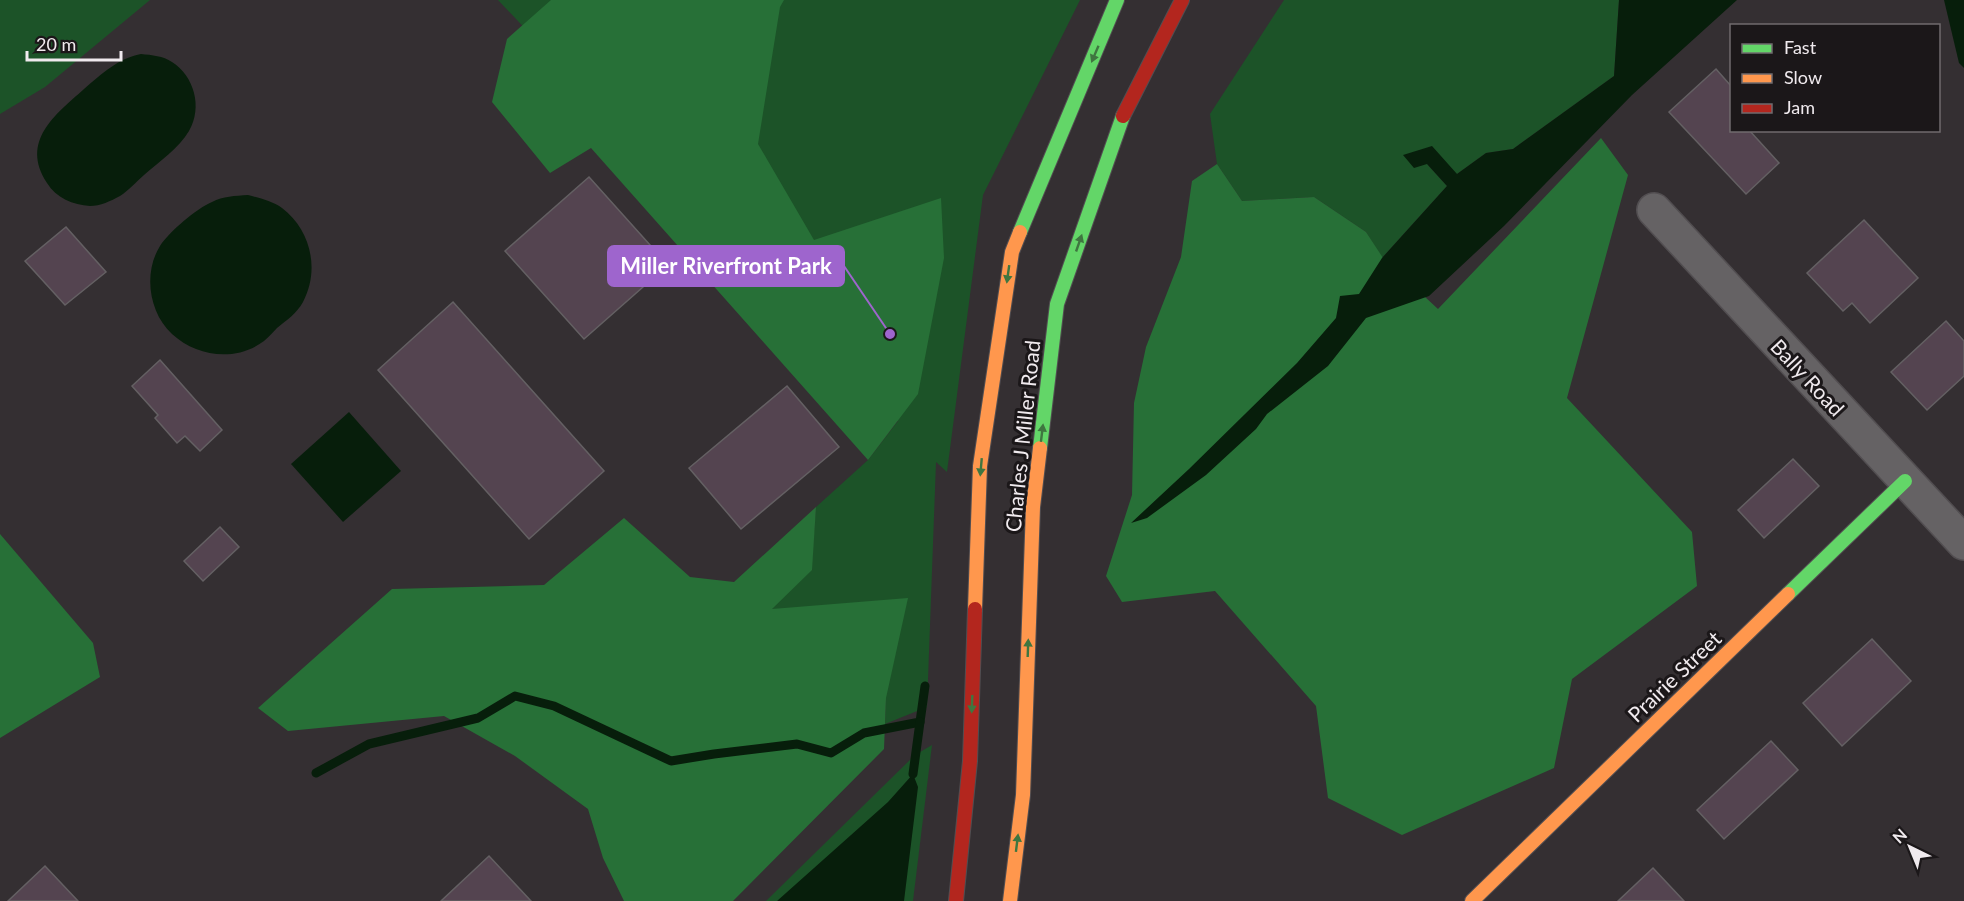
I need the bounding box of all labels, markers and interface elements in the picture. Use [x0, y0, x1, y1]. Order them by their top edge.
scale bar [27, 24, 122, 62]
legend [1730, 24, 1940, 132]
text: 20 m [36, 33, 76, 55]
text: Fast [1784, 36, 1817, 58]
one-way arrow [1090, 45, 1099, 63]
text: Slow [1784, 66, 1822, 88]
text: Jam [1784, 96, 1815, 118]
one-way arrow [1074, 234, 1084, 252]
callout: Miller Riverfront Park [608, 246, 844, 286]
text: Miller Riverfront Park [620, 252, 832, 279]
one-way arrow [1004, 265, 1013, 284]
street label: Bally Road [1766, 333, 1850, 421]
street label: Charles J Miller Road [1000, 339, 1044, 533]
one-way arrow [1037, 423, 1047, 442]
one-way arrow [976, 458, 986, 477]
street label: Prairie Street [1622, 625, 1726, 727]
one-way arrow [1024, 639, 1033, 658]
one-way arrow [967, 694, 977, 713]
north arrow [1880, 817, 1940, 877]
text: N [1888, 825, 1910, 847]
one-way arrow [1012, 833, 1022, 852]

